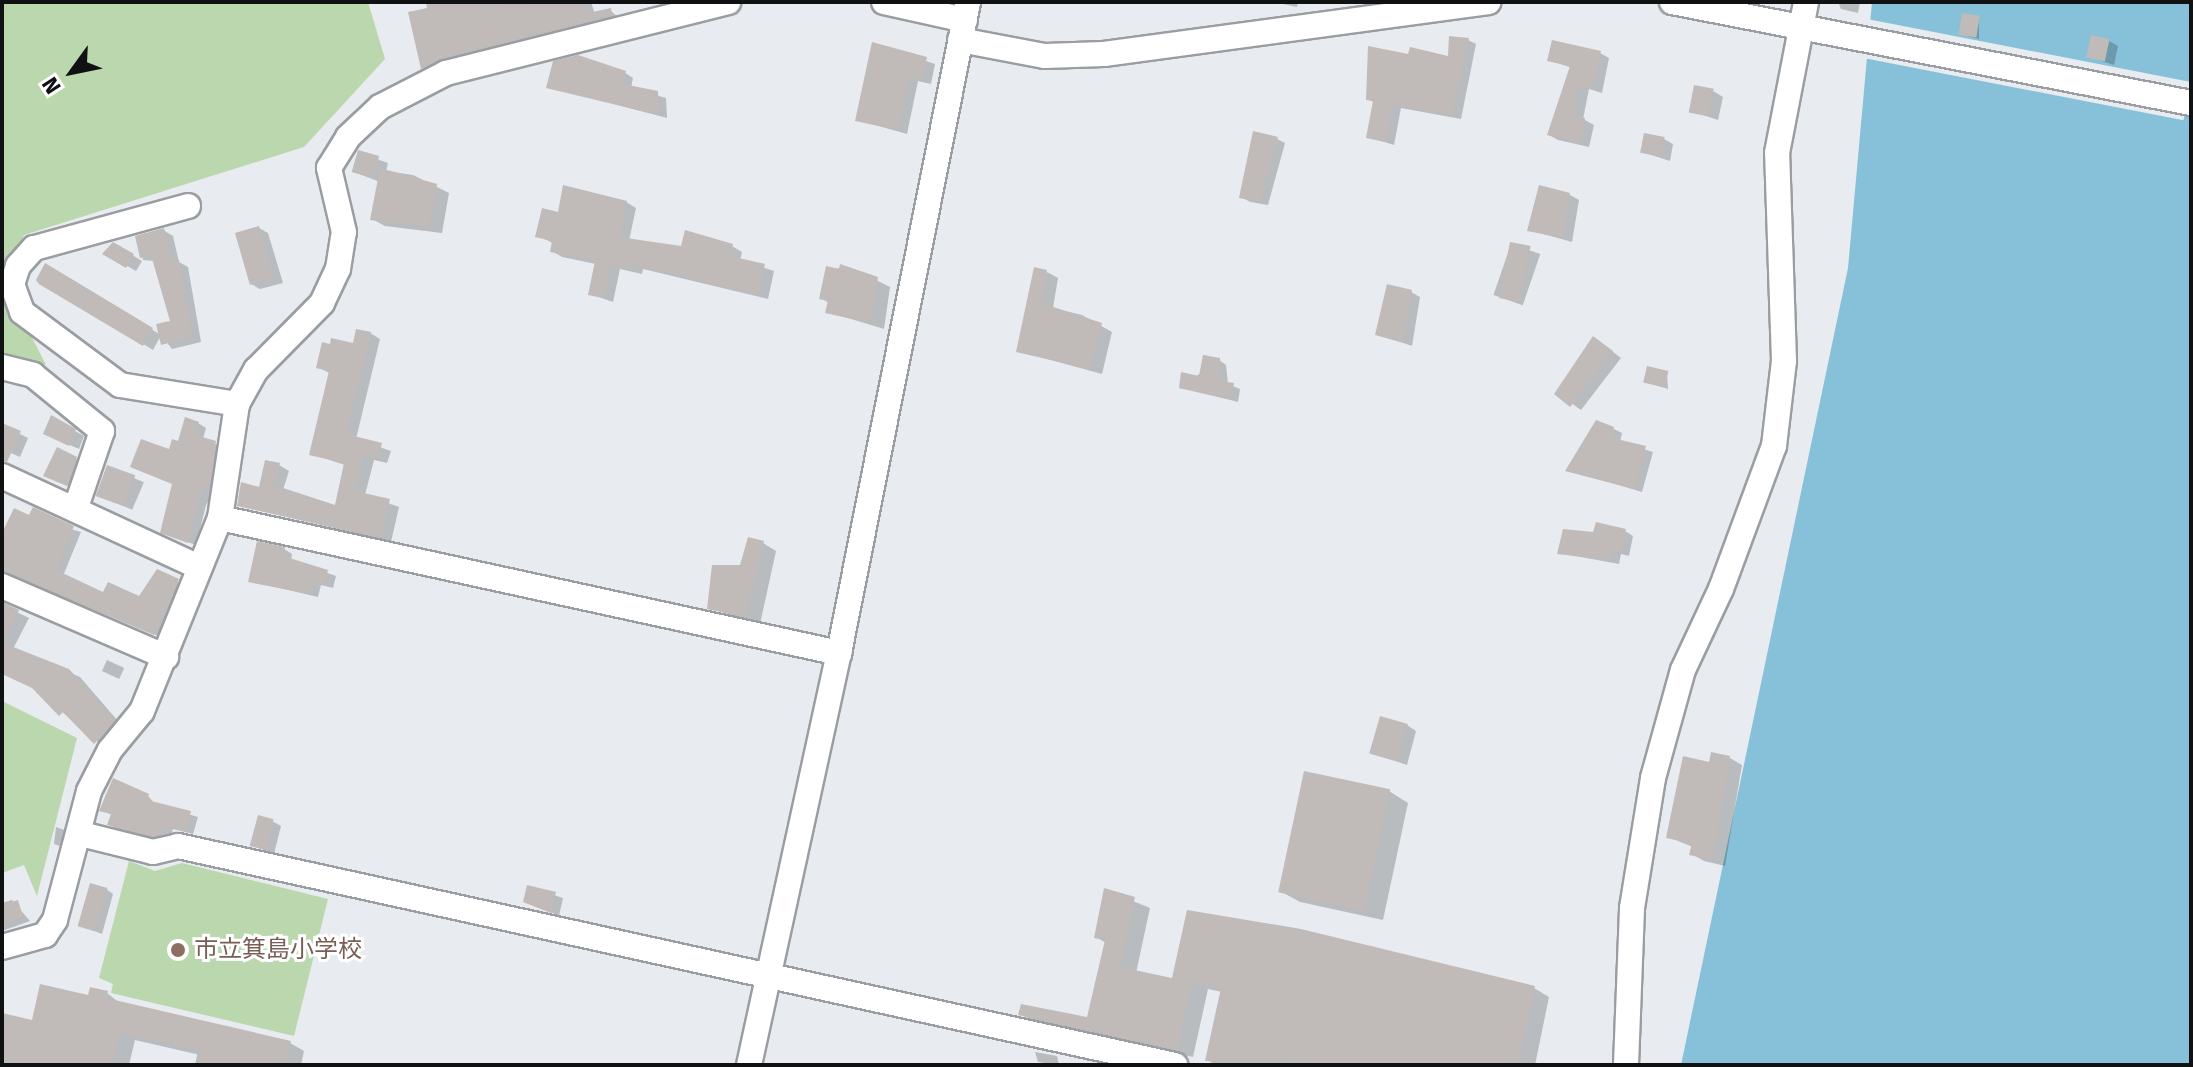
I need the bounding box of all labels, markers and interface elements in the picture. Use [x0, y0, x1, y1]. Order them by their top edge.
north arrow [32, 32, 112, 112]
text: N [36, 72, 67, 99]
place label: 市立箕島小学校 [194, 936, 362, 964]
marker: 市立箕島小学校 [169, 941, 187, 959]

